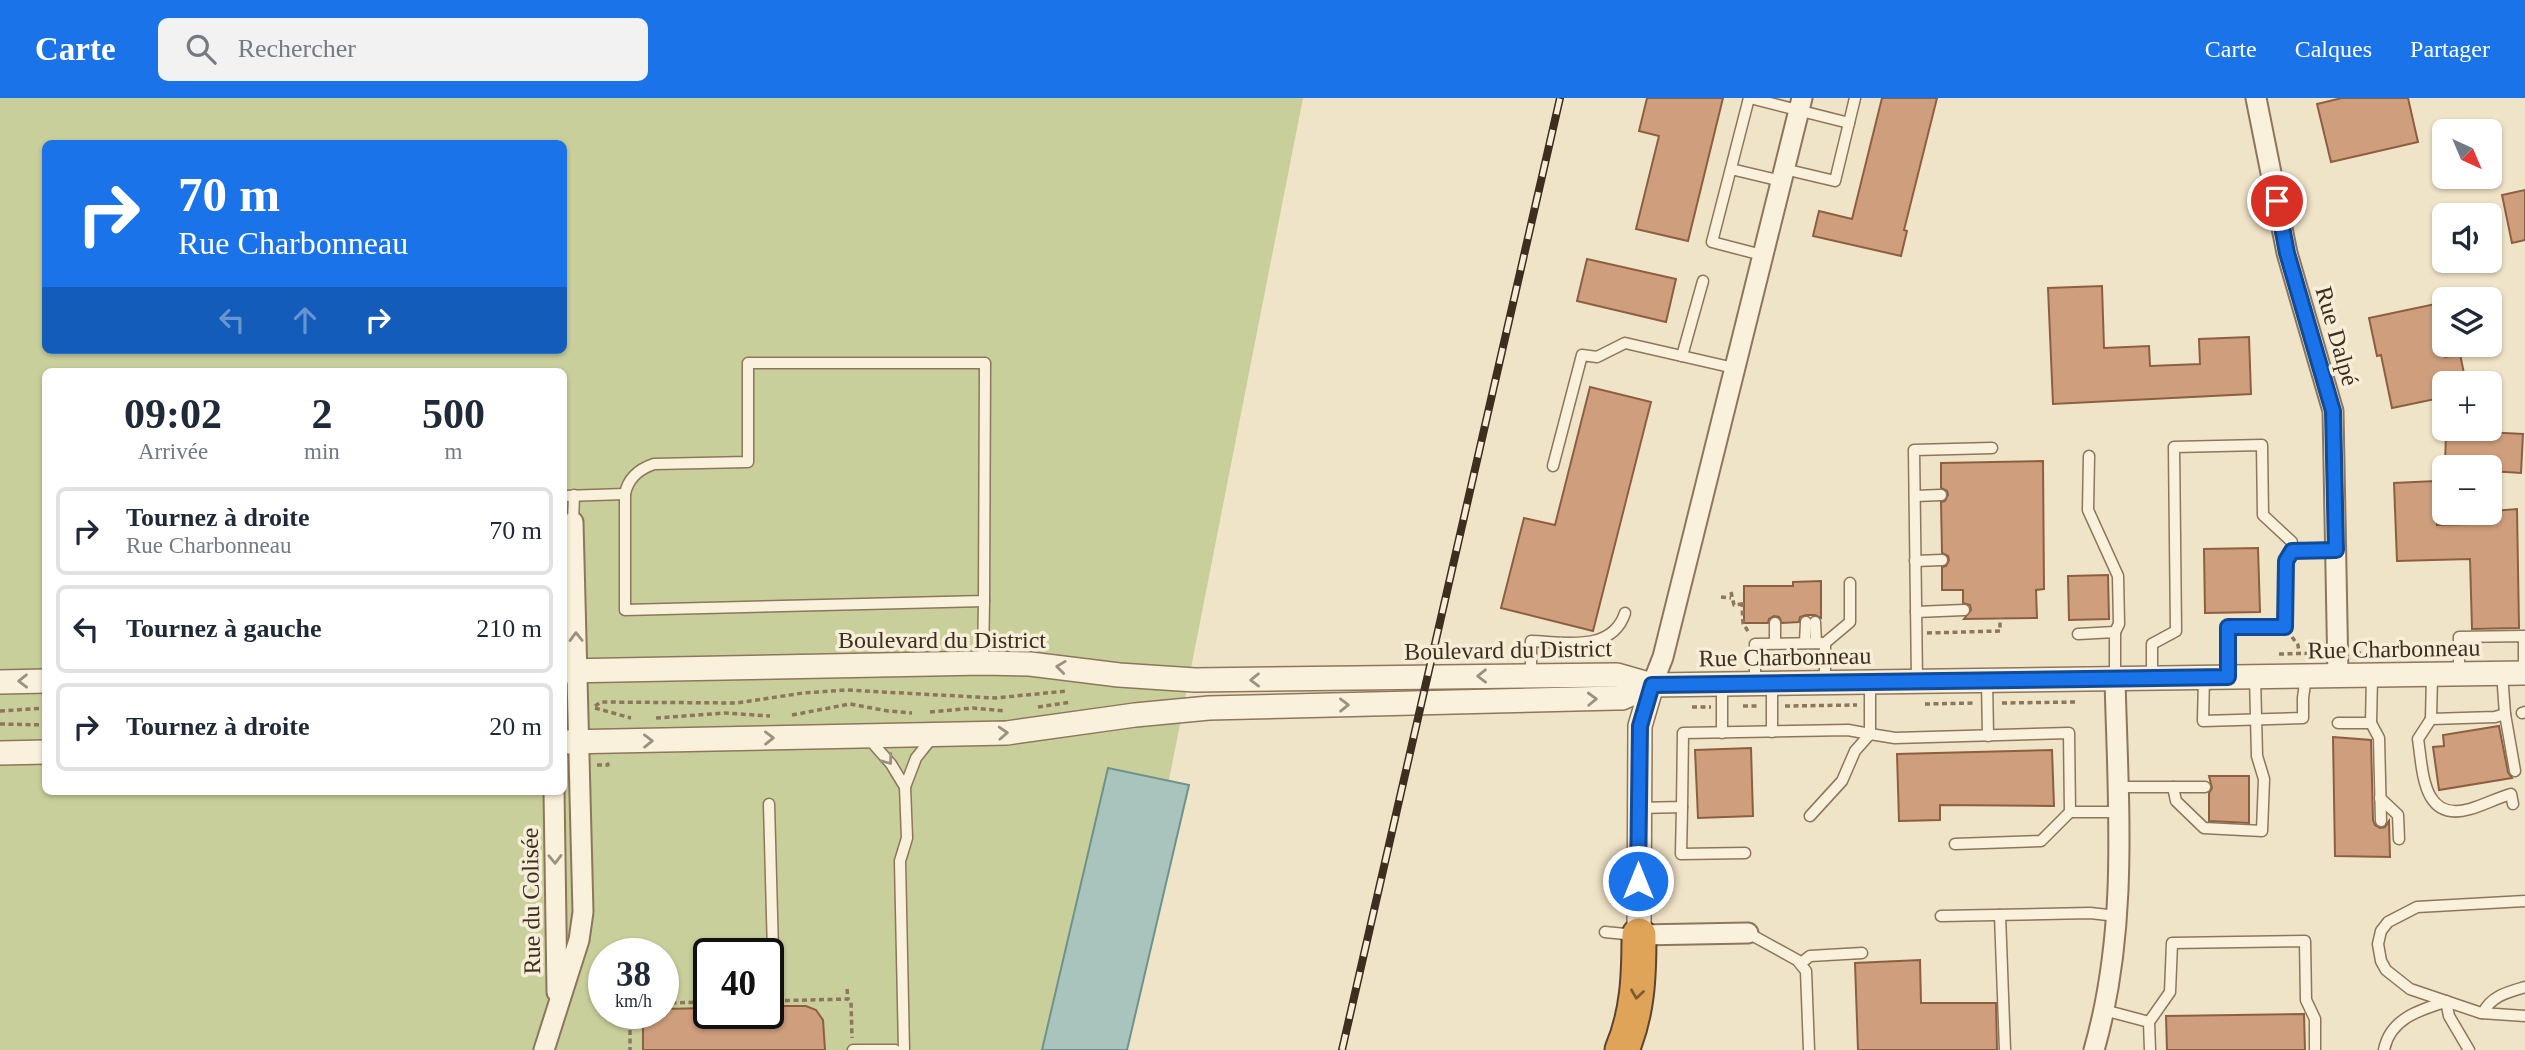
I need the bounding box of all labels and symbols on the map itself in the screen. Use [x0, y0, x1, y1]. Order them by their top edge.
north arrow [2432, 119, 2502, 189]
pin [2247, 171, 2307, 231]
street label: Rue Dalpé [2310, 283, 2364, 389]
street label: Boulevard du District [838, 627, 1046, 653]
one-way arrow [569, 631, 584, 642]
street label: Rue Charbonneau [2307, 634, 2481, 664]
street label: Boulevard du District [1404, 635, 1613, 665]
street label: Rue Charbonneau [1698, 642, 1872, 672]
one-way arrow [1055, 660, 1067, 675]
one-way arrow [1476, 668, 1487, 683]
one-way arrow [1249, 672, 1259, 688]
one-way arrow [17, 674, 28, 689]
one-way arrow [1586, 691, 1597, 706]
one-way arrow [1339, 697, 1350, 712]
one-way arrow [998, 726, 1009, 741]
one-way arrow [765, 730, 775, 746]
one-way arrow [643, 733, 654, 749]
one-way arrow [879, 752, 892, 765]
street label: Rue du Colisée [517, 827, 545, 975]
position arrow [1601, 844, 1675, 918]
one-way arrow [547, 854, 563, 865]
speed limit sign: 40 [693, 938, 784, 1029]
one-way arrow [1630, 988, 1645, 999]

